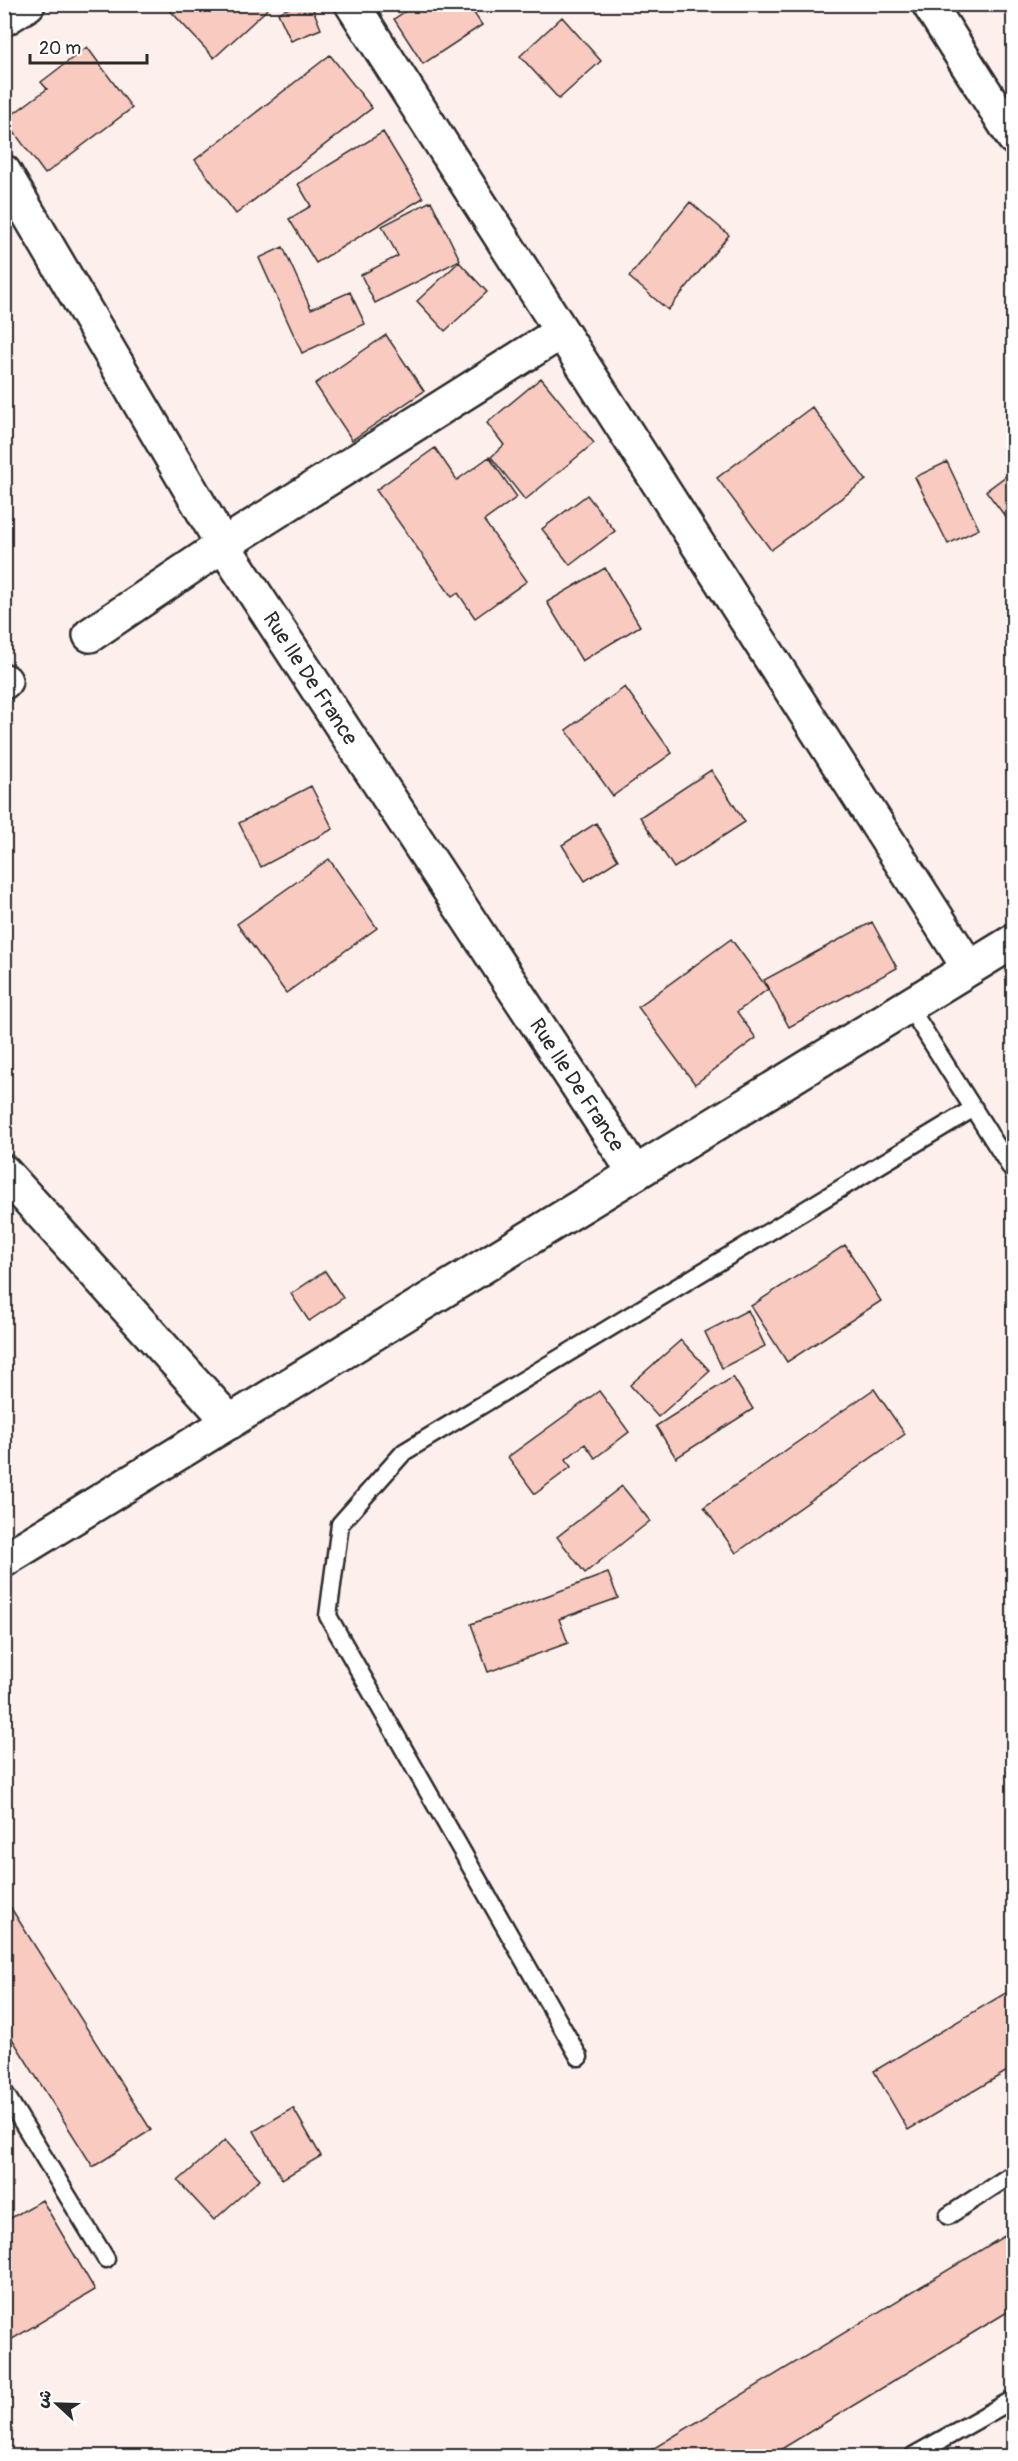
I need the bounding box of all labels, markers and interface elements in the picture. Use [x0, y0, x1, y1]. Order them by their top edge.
scale bar [30, 27, 147, 65]
text: 20 m [39, 37, 81, 60]
street label: Rue Ile De France [257, 607, 364, 751]
street label: Rue Ile De France [524, 1013, 631, 1157]
north arrow [27, 2374, 87, 2434]
text: ش [31, 2387, 57, 2411]

